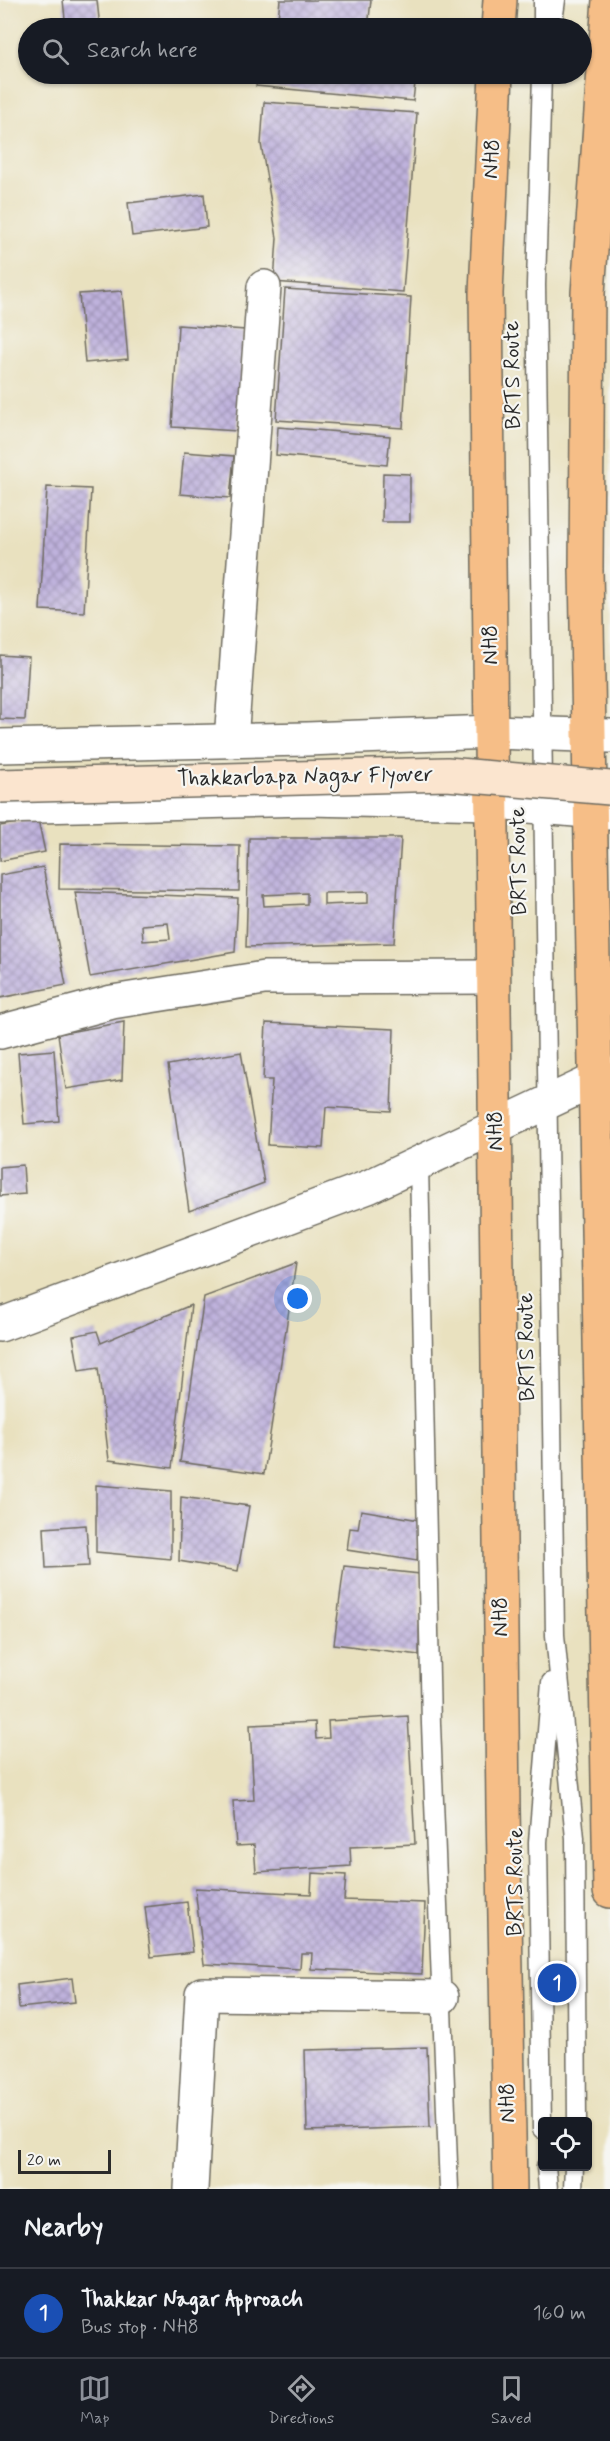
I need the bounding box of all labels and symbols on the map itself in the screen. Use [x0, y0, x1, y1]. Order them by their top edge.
street label: NH8 [477, 138, 507, 180]
street label: BRTS Route [498, 320, 528, 430]
street label: NH8 [477, 625, 505, 665]
street label: Thakkarbapa Nagar Flyover [177, 761, 433, 796]
street label: BRTS Route [504, 806, 534, 916]
street label: NH8 [482, 1111, 510, 1151]
your location [283, 1284, 312, 1313]
street label: BRTS Route [512, 1292, 542, 1402]
street label: NH8 [487, 1597, 515, 1637]
street label: BRTS Route [502, 1828, 530, 1936]
pin: 1 [538, 1960, 576, 2006]
street label: NH8 [494, 2083, 522, 2123]
scale bar [18, 2147, 111, 2174]

